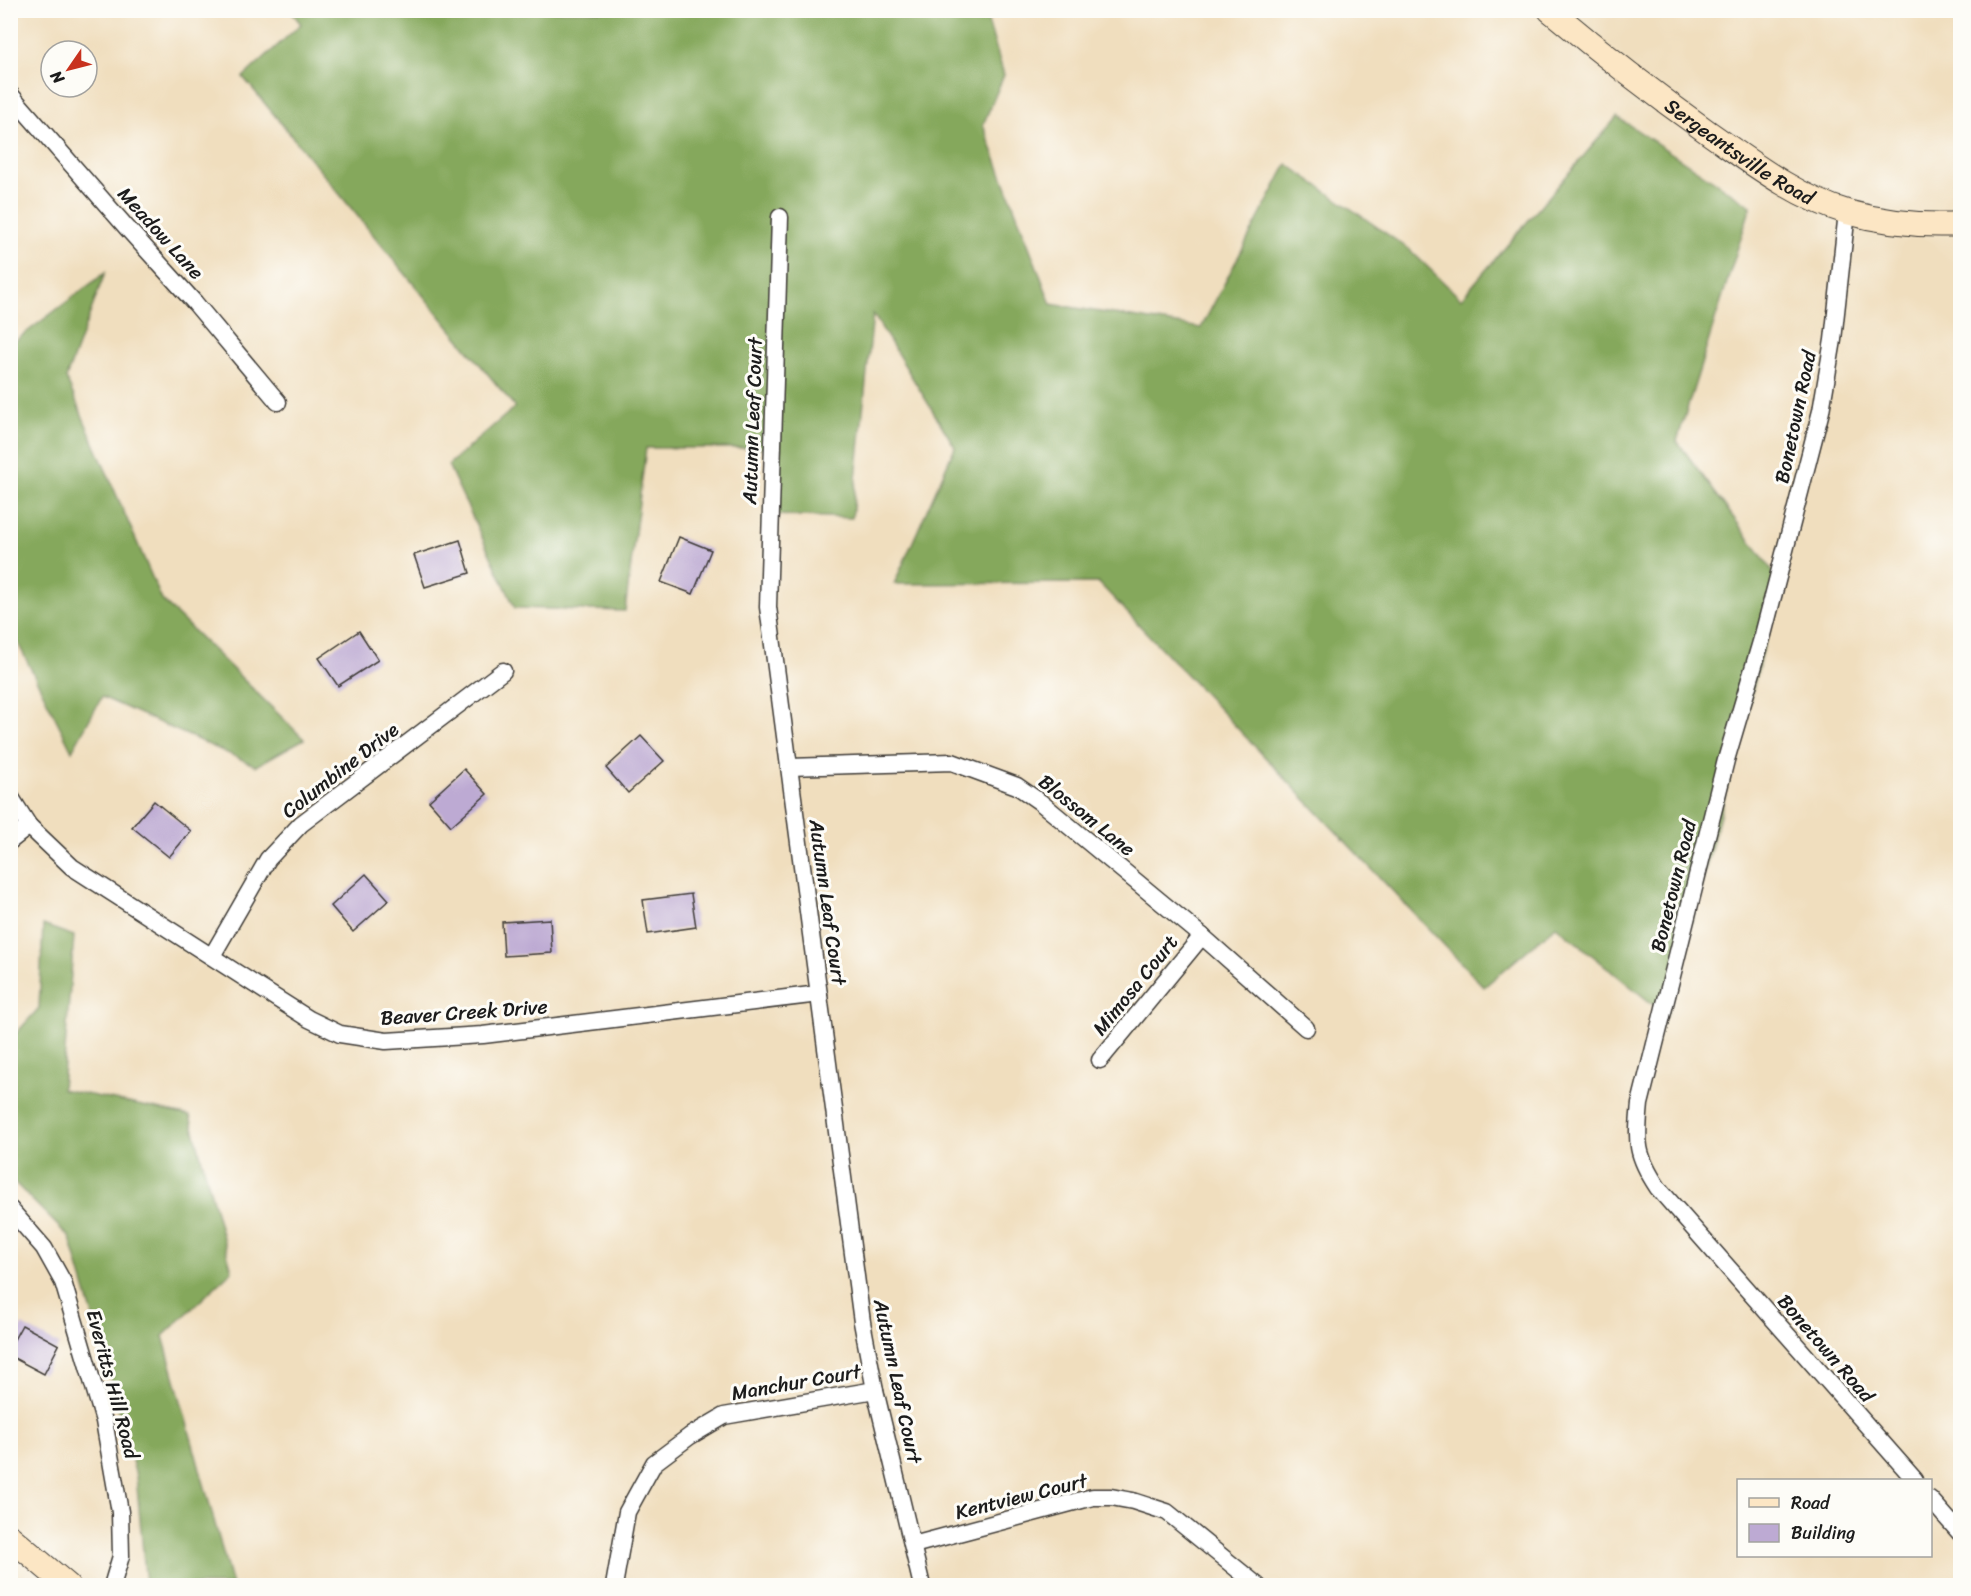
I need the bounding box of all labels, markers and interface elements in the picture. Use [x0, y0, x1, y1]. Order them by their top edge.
north arrow [39, 39, 99, 99]
text: N [42, 64, 73, 91]
street label: Sergeantsville Road [1657, 89, 1822, 216]
street label: Meadow Lane [109, 178, 213, 288]
street label: Autumn Leaf Court [732, 336, 773, 506]
street label: Bonetown Road [1764, 346, 1827, 487]
street label: Columbine Drive [274, 713, 407, 828]
street label: Blossom Lane [1030, 765, 1143, 866]
street label: Bonetown Road [1640, 815, 1707, 956]
street label: Autumn Leaf Court [798, 816, 857, 988]
street label: Mimosa Court [1083, 927, 1188, 1044]
street label: Beaver Creek Drive [379, 989, 549, 1036]
street label: Bonetown Road [1768, 1286, 1884, 1412]
street label: Autumn Leaf Court [863, 1295, 932, 1467]
street label: Everitts Hill Road [76, 1305, 150, 1464]
street label: Manchur Court [728, 1354, 865, 1411]
street label: Kentview Court [951, 1463, 1092, 1530]
legend [1737, 1479, 1932, 1557]
text: Road [1791, 1487, 1831, 1519]
text: Building [1791, 1517, 1855, 1549]

